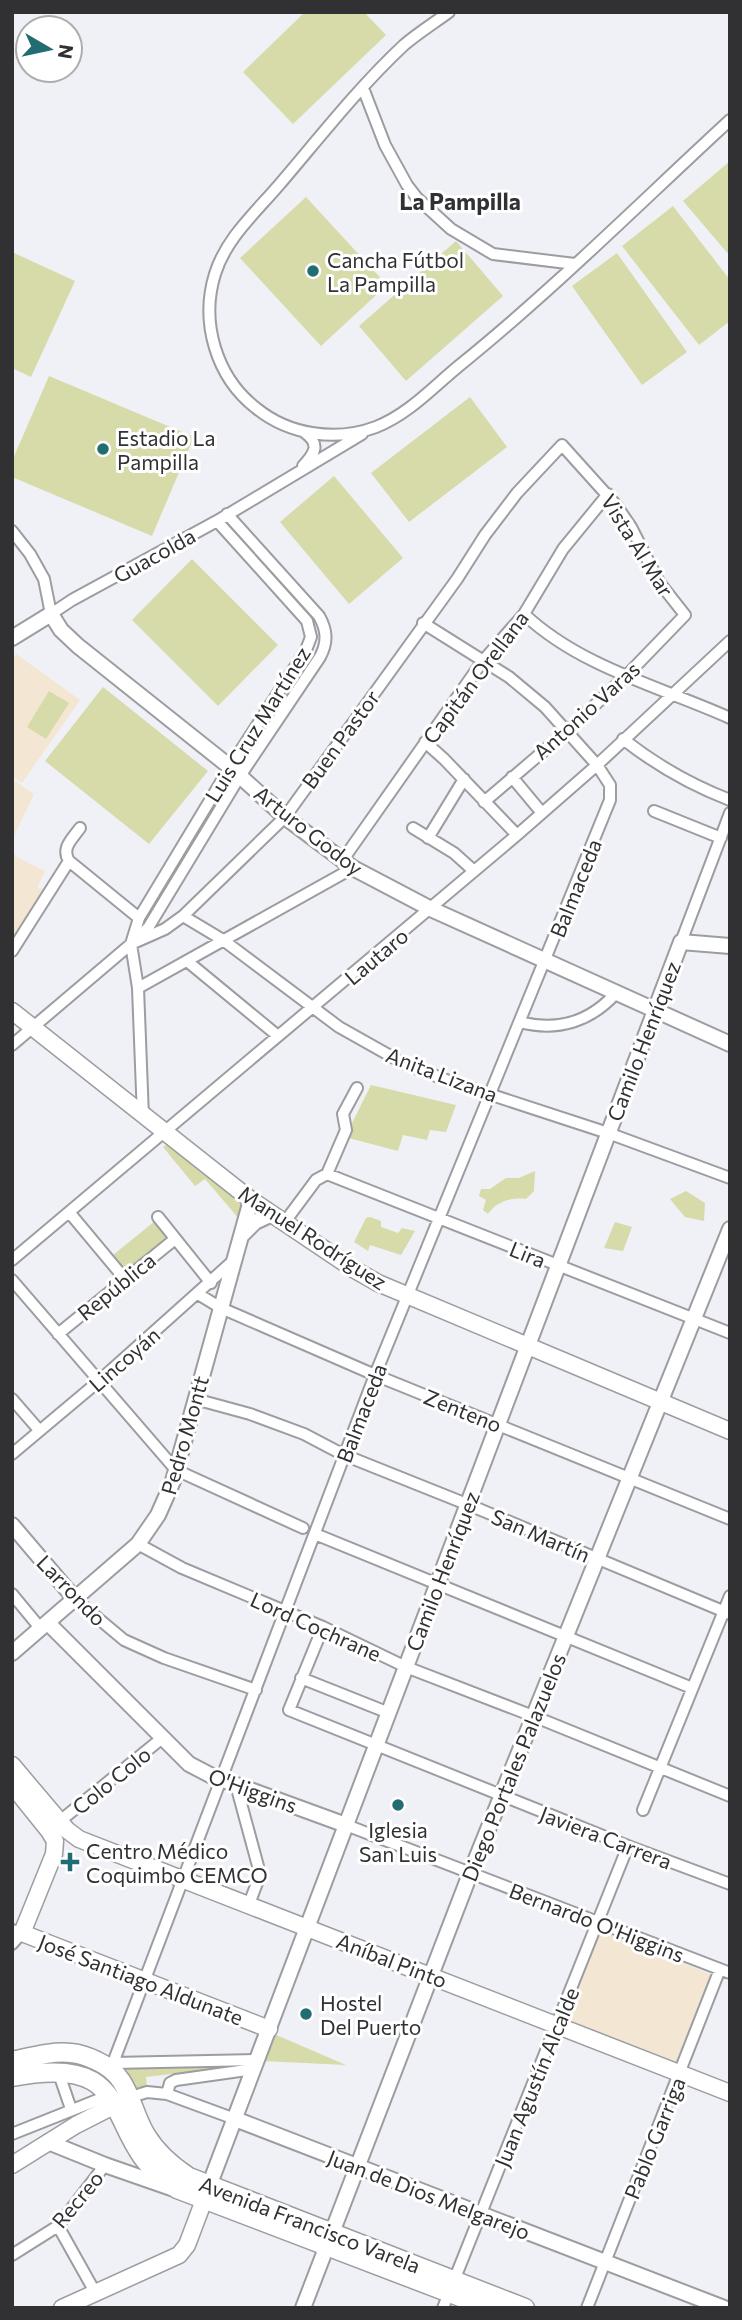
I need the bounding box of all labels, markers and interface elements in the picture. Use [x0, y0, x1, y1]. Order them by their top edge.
north arrow [14, 14, 84, 84]
text: N [54, 43, 79, 61]
district label: La Pampilla [399, 187, 521, 215]
place label: Cancha Fútbol La Pampilla [327, 247, 464, 296]
marker: Cancha Fútbol La Pampilla [305, 263, 321, 279]
place label: Estadio La Pampilla [117, 425, 216, 474]
marker: Estadio La Pampilla [95, 441, 111, 457]
street label: Vista Al Mar [597, 489, 679, 601]
street label: Guacolda [109, 522, 199, 588]
street label: Capitán Orellana [417, 606, 533, 748]
street label: Luis Cruz Martínez [199, 642, 315, 806]
street label: Antonio Varas [528, 656, 644, 764]
street label: Buen Pastor [296, 685, 384, 793]
street label: Arturo Godoy [250, 780, 368, 880]
street label: Balmaceda [544, 835, 606, 941]
street label: Lautaro [339, 922, 413, 990]
street label: Camilo Henríquez [601, 958, 685, 1124]
street label: Anita Lizana [383, 1041, 501, 1107]
street label: Manuel Rodríguez [234, 1180, 392, 1294]
street label: Lira [506, 1236, 550, 1272]
street label: República [72, 1247, 160, 1325]
street label: Lincoyán [84, 1321, 164, 1397]
street label: Balmaceda [331, 1360, 391, 1466]
street label: Pedro Montt [155, 1373, 213, 1497]
street label: Zenteno [421, 1383, 505, 1437]
street label: Camilo Henríquez [400, 1488, 484, 1654]
street label: San Martín [488, 1503, 594, 1567]
street label: Larrondo [32, 1549, 112, 1631]
street label: Lord Cochrane [247, 1586, 385, 1666]
street label: Diego Portales Palazuelos [456, 1649, 570, 1885]
street label: Colo Colo [67, 1741, 155, 1819]
street label: O'Higgins [205, 1762, 301, 1818]
marker: Iglesia San Luis [390, 1797, 406, 1813]
street label: Javiera Carrera [536, 1800, 676, 1874]
place label: Iglesia San Luis [359, 1817, 437, 1866]
place label: Centro Médico Coquimbo CEMCO [86, 1838, 268, 1887]
marker: Centro Médico Coquimbo CEMCO [60, 1852, 80, 1872]
street label: Bernardo O'Higgins [506, 1877, 688, 1967]
street label: Aníbal Pinto [333, 1927, 451, 1993]
street label: José Santiago Aldunate [35, 1928, 247, 2030]
street label: Juan Agustín Alcalde [489, 1984, 583, 2170]
place label: Hostel Del Puerto [320, 1990, 421, 2039]
marker: Hostel Del Puerto [298, 2006, 314, 2022]
street label: Pablo Garriga [618, 2073, 690, 2203]
street label: Juan de Dios Melgarejo [324, 2144, 534, 2244]
street label: Recreo [46, 2165, 108, 2233]
street label: Avenida Francisco Varela [196, 2170, 424, 2278]

